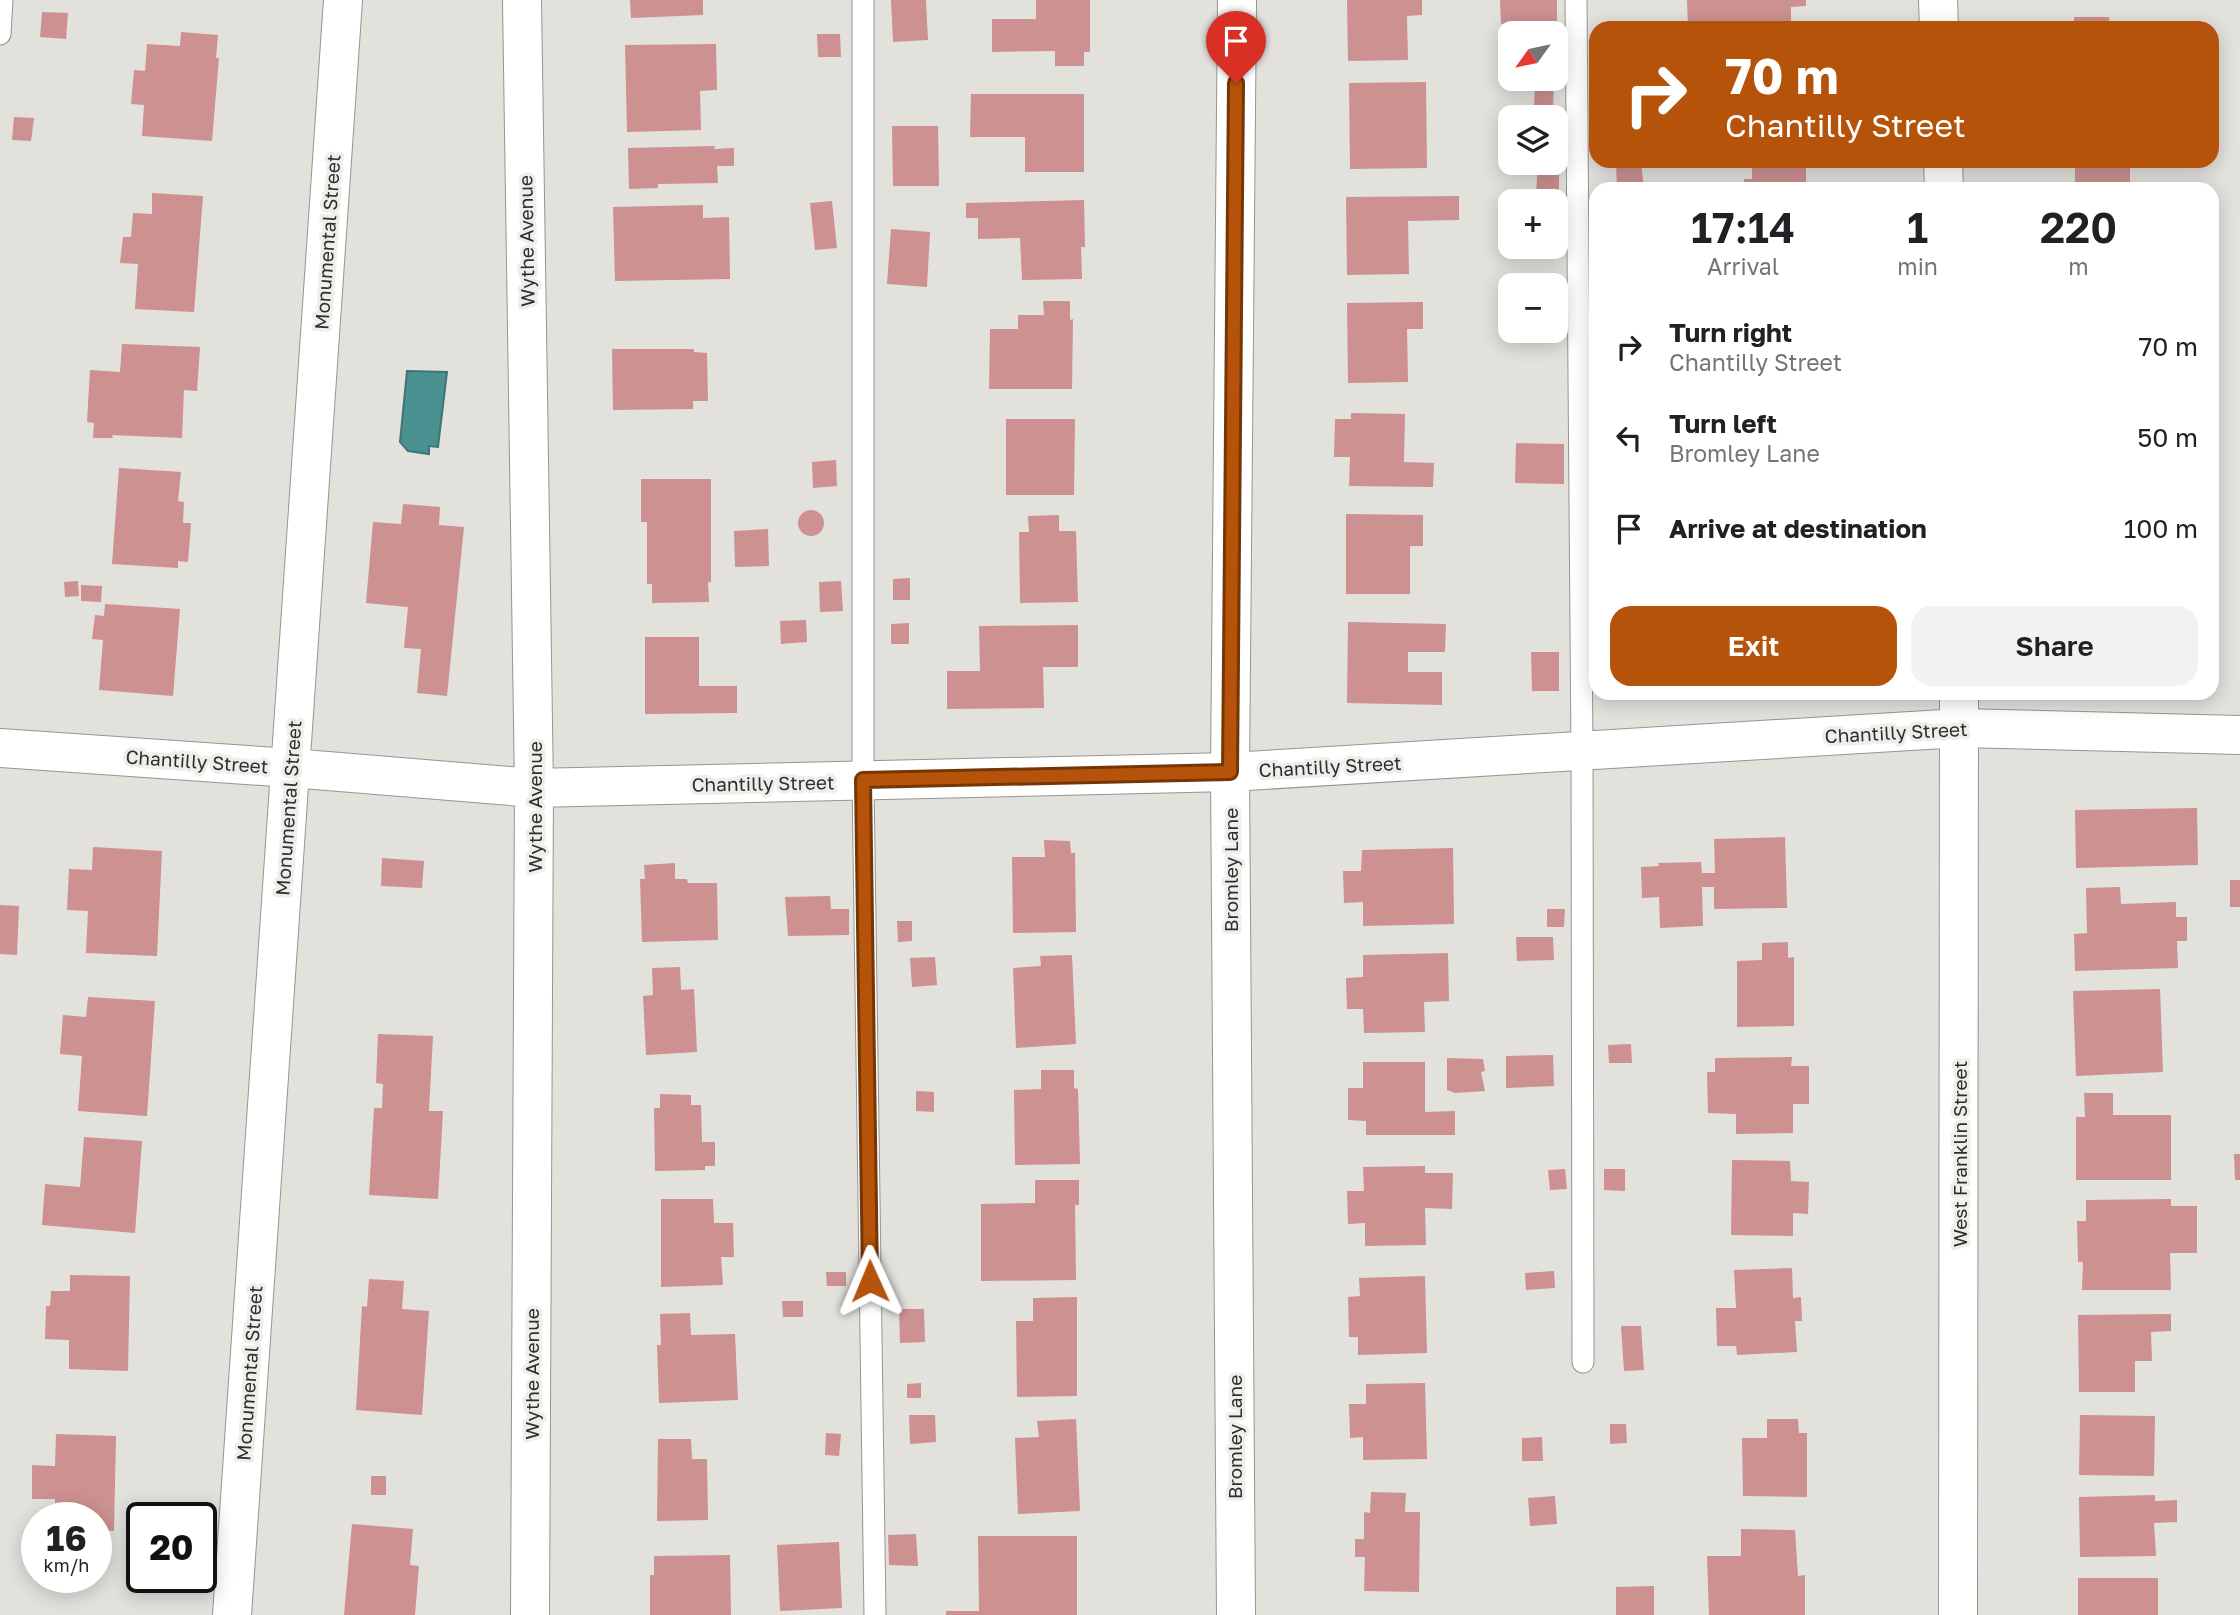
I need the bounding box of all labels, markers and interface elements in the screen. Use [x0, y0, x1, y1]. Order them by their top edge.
pin [1206, 11, 1266, 83]
north arrow [1498, 21, 1568, 91]
map controls [1498, 21, 1568, 343]
icon: arrive [1217, 22, 1255, 60]
text: 70 m [1725, 46, 1839, 105]
icon: right [1610, 49, 1701, 140]
button: layers [1498, 105, 1568, 175]
text: Chantilly Street [1725, 106, 1966, 144]
street label: Monumental Street [309, 154, 345, 330]
street label: Wythe Avenue [513, 175, 539, 307]
button: + [1498, 189, 1568, 259]
text: 17:14 [1691, 202, 1795, 252]
text: 1 [1907, 202, 1928, 252]
text: 220 [2040, 202, 2117, 252]
text: Arrival [1707, 252, 1779, 280]
text: min [1897, 252, 1938, 280]
text: m [2068, 252, 2089, 280]
button: − [1498, 273, 1568, 343]
text: Turn right [1669, 317, 1792, 348]
icon: right [1610, 328, 1648, 366]
text: 70 m [2139, 331, 2198, 362]
text: Chantilly Street [1669, 348, 1842, 376]
text: Turn left [1669, 408, 1777, 439]
icon: left [1610, 419, 1648, 457]
text: 50 m [2137, 422, 2198, 453]
text: Bromley Lane [1669, 439, 1820, 467]
icon: arrive [1610, 510, 1648, 548]
text: Arrive at destination [1669, 513, 1927, 544]
text: 100 m [2124, 513, 2198, 544]
button: Exit [1610, 606, 1897, 686]
button: Share [1911, 606, 2198, 686]
street label: Chantilly Street [1824, 717, 1968, 747]
street label: Monumental Street [270, 720, 306, 896]
street label: Wythe Avenue [523, 741, 546, 873]
street label: Chantilly Street [125, 745, 269, 777]
street label: Chantilly Street [1258, 751, 1402, 781]
street label: Chantilly Street [691, 770, 835, 796]
street label: Bromley Lane [1219, 808, 1242, 932]
street label: West Franklin Street [1948, 1061, 1971, 1247]
position arrow [833, 1244, 907, 1318]
street label: Monumental Street [231, 1285, 267, 1461]
street label: Wythe Avenue [520, 1308, 543, 1440]
street label: Bromley Lane [1223, 1375, 1246, 1499]
speed limit sign: 20 [126, 1502, 217, 1593]
text: 16 [46, 1517, 87, 1559]
text: km/h [44, 1554, 89, 1576]

